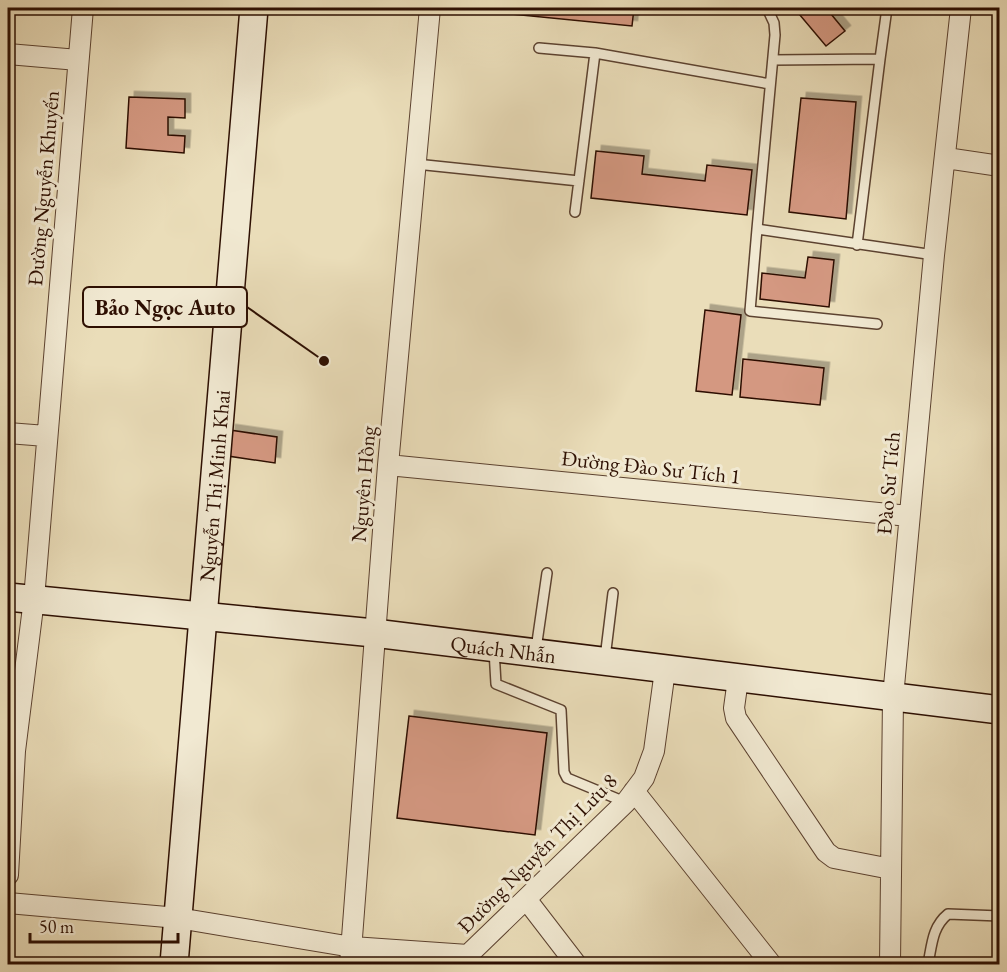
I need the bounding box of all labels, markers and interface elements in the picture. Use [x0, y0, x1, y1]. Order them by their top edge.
street label: Đường Nguyễn Khuyến [21, 89, 65, 287]
callout: Bảo Ngọc Auto [83, 287, 247, 327]
text: Bảo Ngọc Auto [95, 293, 235, 322]
street label: Nguyễn Thị Minh Khai [193, 389, 235, 583]
street label: Nguyên Hồng [344, 424, 382, 543]
street label: Đào Sư Tích [870, 430, 906, 536]
street label: Đường Đào Sư Tích 1 [560, 444, 742, 490]
street label: Quách Nhẫn [449, 629, 558, 669]
street label: Đường Nguyễn Thị Lưu 8 [451, 767, 623, 939]
scale bar [30, 906, 178, 944]
text: 50 m [39, 915, 74, 938]

